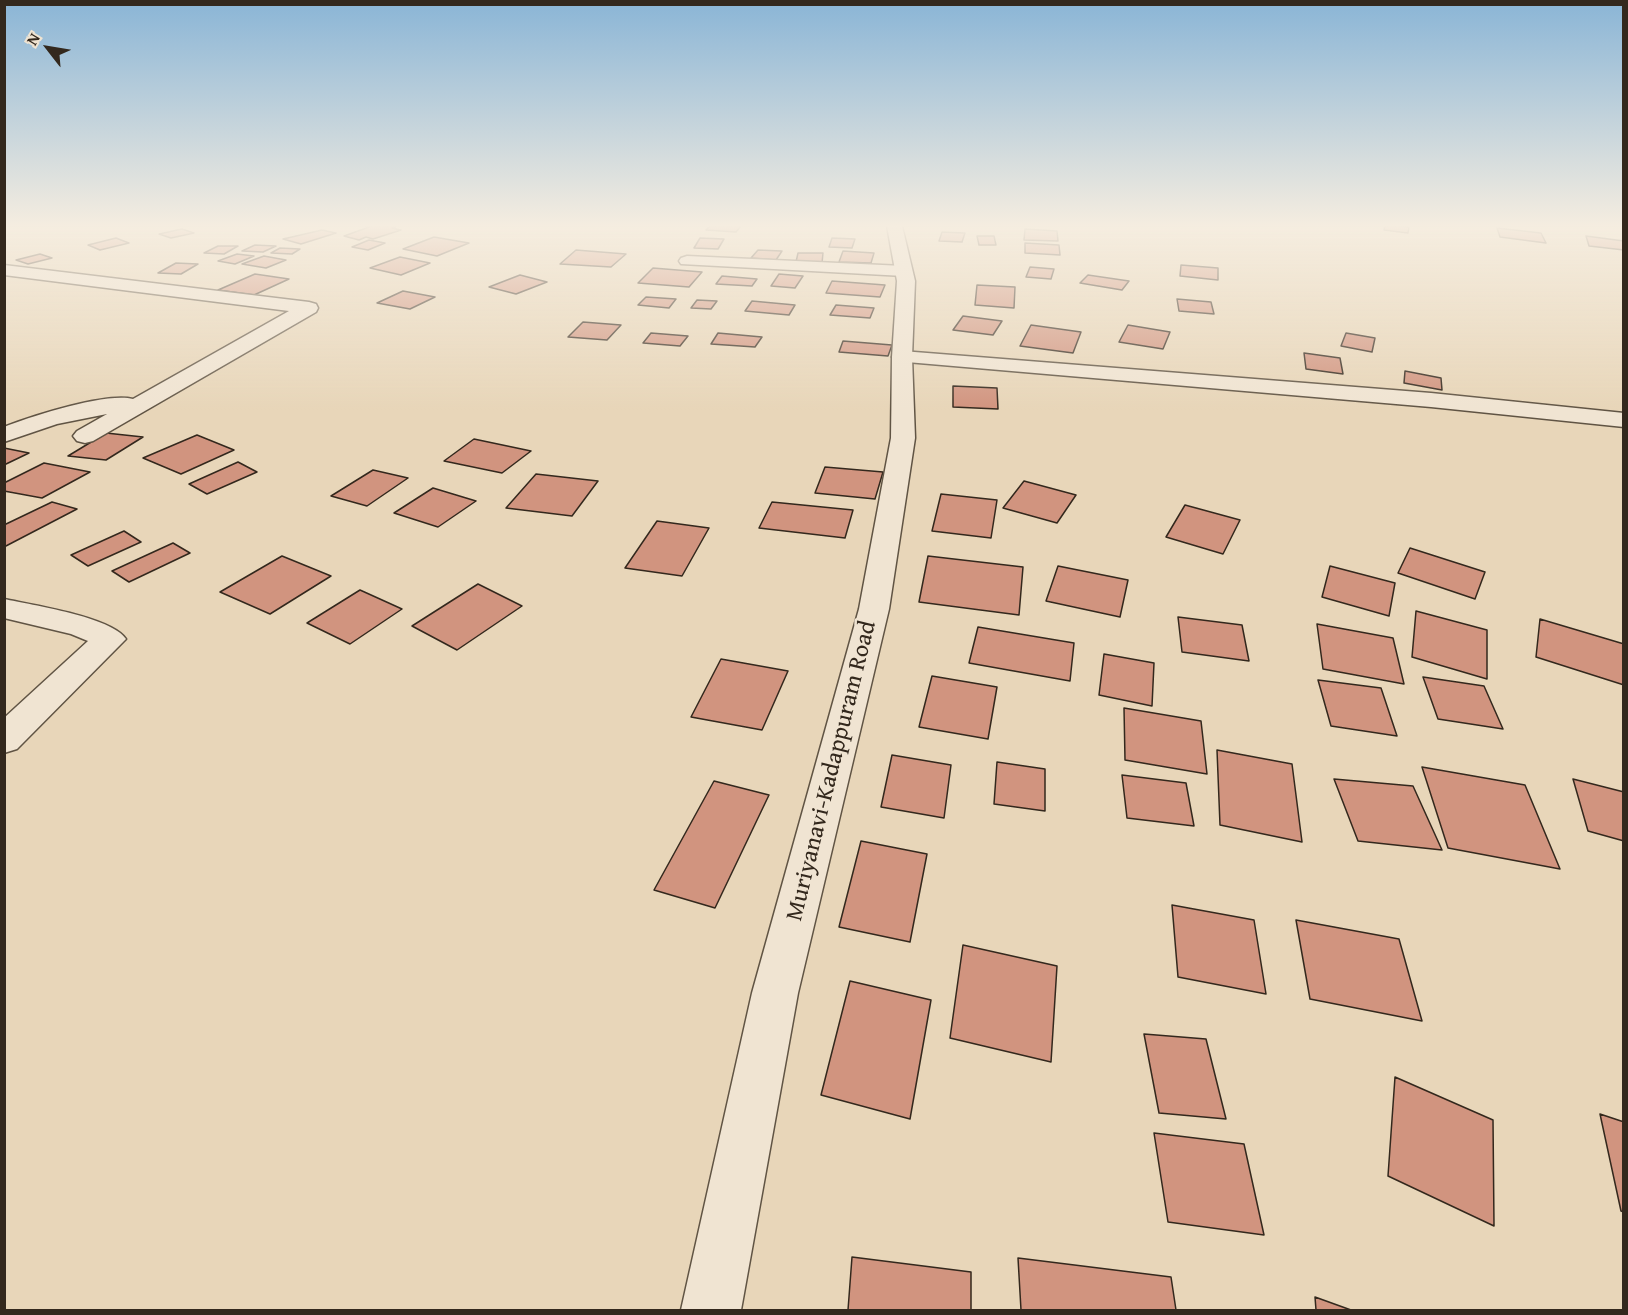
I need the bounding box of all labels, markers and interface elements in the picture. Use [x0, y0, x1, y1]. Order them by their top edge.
north arrow [18, 18, 78, 78]
text: N [20, 28, 46, 50]
street label: Muriyanavi-Kadappuram Road [781, 618, 883, 924]

